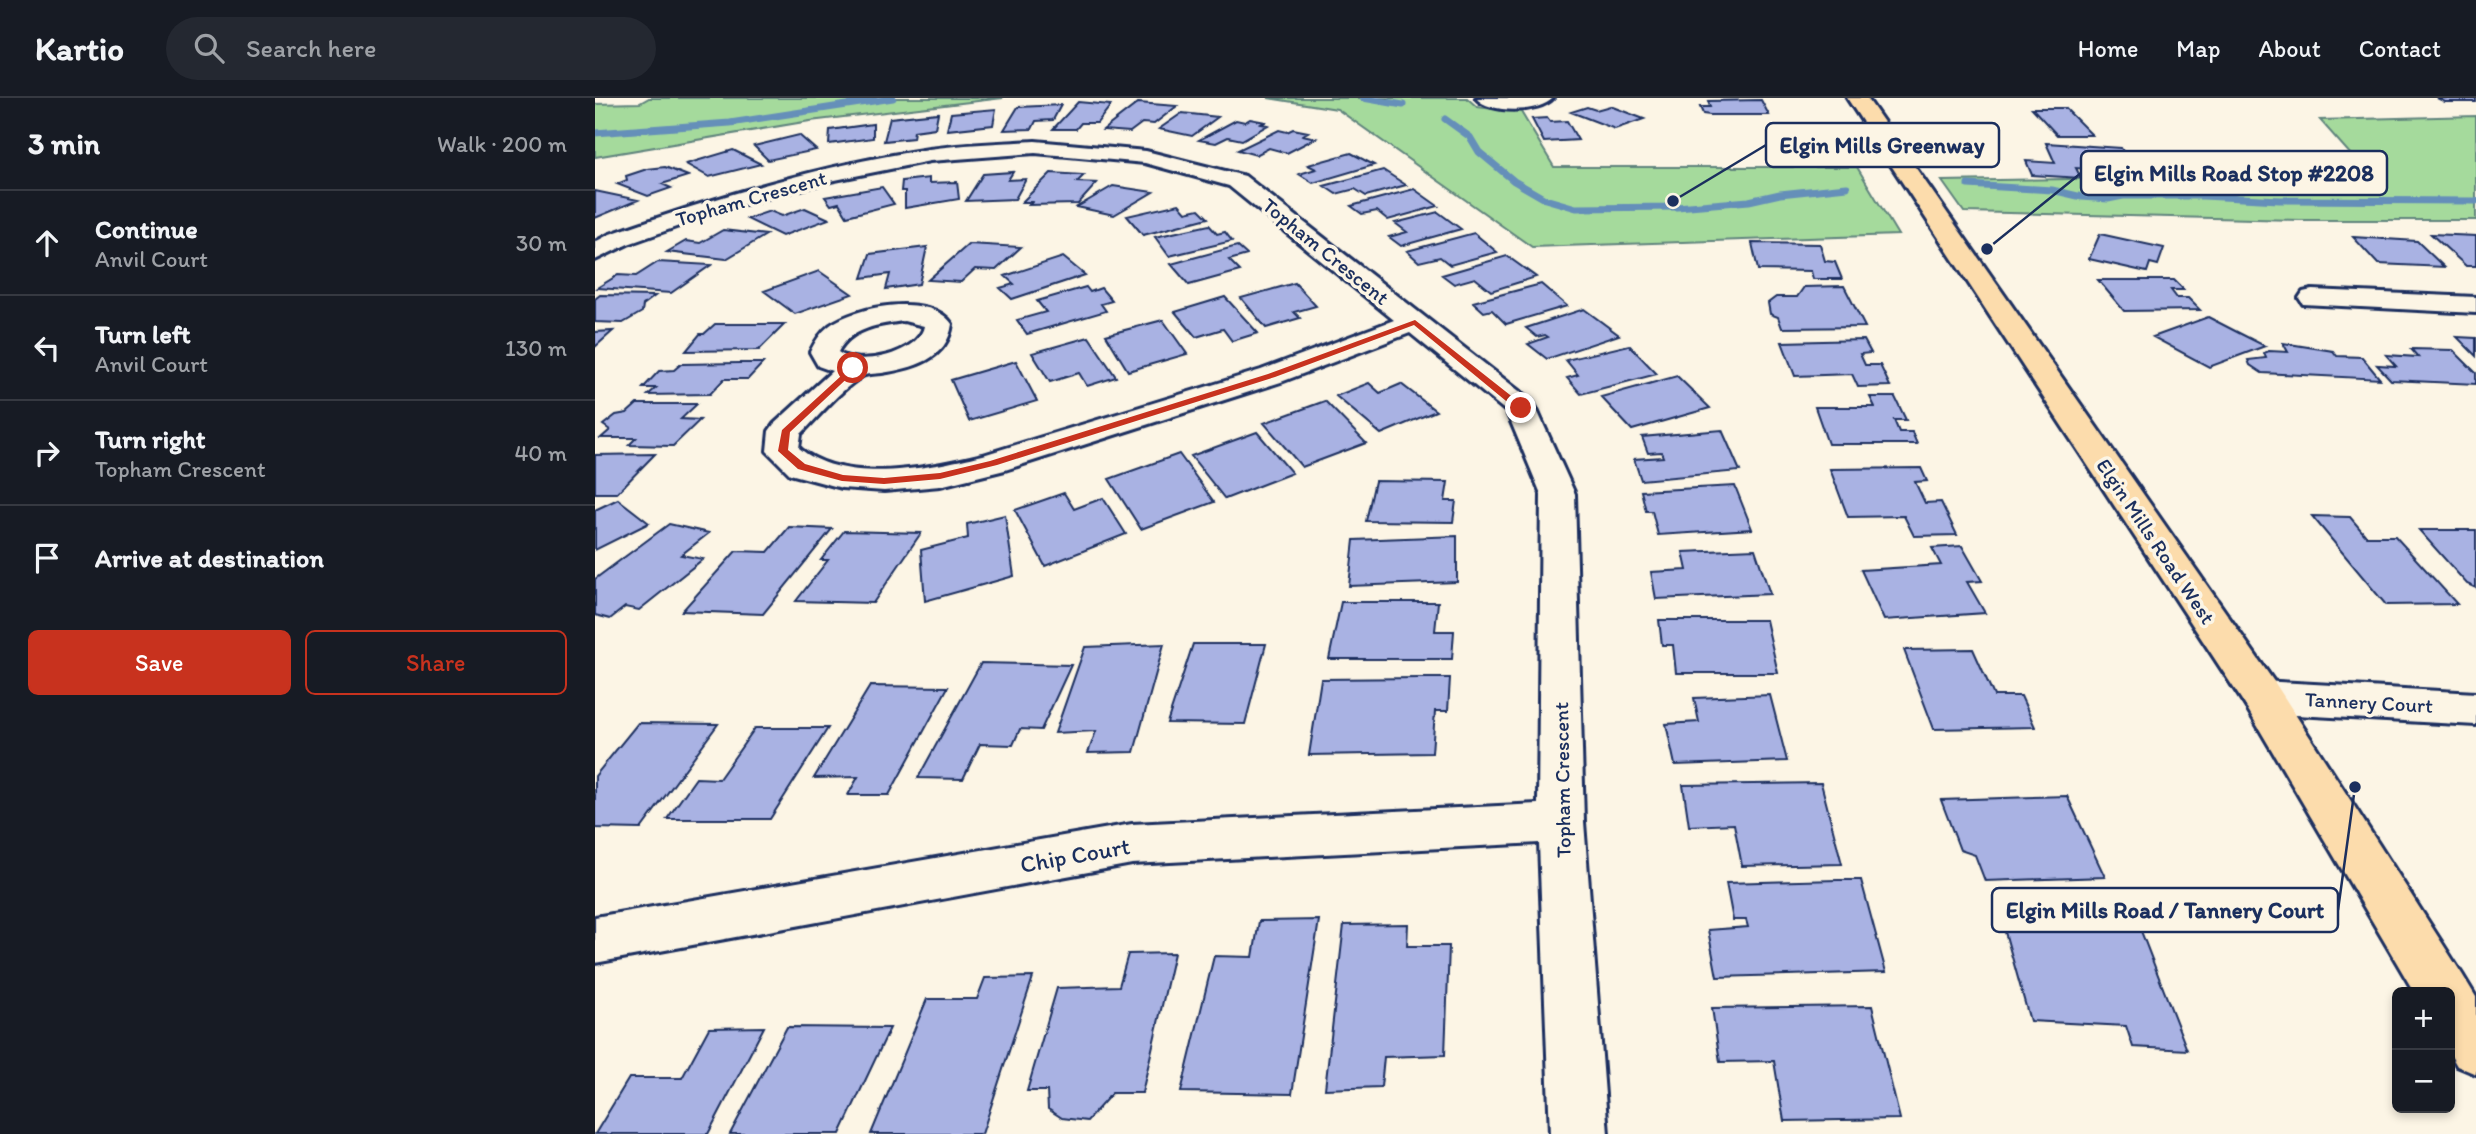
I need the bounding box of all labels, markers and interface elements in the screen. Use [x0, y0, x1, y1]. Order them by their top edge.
search box [166, 17, 656, 80]
text: Kartio [35, 29, 124, 68]
icon: search [190, 29, 228, 67]
text: Search here [246, 32, 376, 64]
text: Home [2078, 34, 2138, 63]
text: Map [2176, 34, 2220, 63]
text: About [2258, 34, 2321, 63]
text: Contact [2359, 34, 2441, 63]
callout: Elgin Mills Greenway [1766, 123, 1999, 167]
text: 3 min [28, 125, 100, 162]
text: Walk · 200 m [437, 130, 567, 158]
text: Elgin Mills Greenway [1779, 131, 1985, 159]
callout: Elgin Mills Road Stop #2208 [2081, 151, 2387, 195]
text: Elgin Mills Road Stop #2208 [2094, 159, 2374, 187]
street label: Topham Crescent [673, 164, 829, 231]
street label: Topham Crescent [1258, 192, 1394, 310]
text: Continue [95, 213, 198, 245]
icon: ahead [28, 224, 66, 262]
text: 30 m [516, 229, 567, 257]
text: Anvil Court [95, 245, 208, 273]
text: Turn left [95, 318, 191, 350]
icon: left [28, 329, 66, 367]
text: 130 m [505, 334, 567, 362]
text: Anvil Court [95, 350, 208, 378]
route start [837, 352, 868, 383]
route end [1505, 392, 1536, 423]
text: Turn right [95, 423, 206, 455]
icon: right [28, 434, 66, 472]
text: 40 m [514, 439, 567, 467]
street label: Elgin Mills Road West [2091, 453, 2221, 629]
text: Topham Crescent [95, 455, 266, 483]
icon: arrive [28, 539, 66, 577]
text: Arrive at destination [95, 542, 324, 574]
button: Save [28, 630, 291, 695]
button: Share [305, 630, 567, 695]
street label: Tannery Court [2304, 686, 2434, 718]
street label: Topham Crescent [1548, 702, 1576, 858]
street label: Chip Court [1018, 831, 1132, 879]
callout: Elgin Mills Road / Tannery Court [1992, 888, 2338, 932]
text: Elgin Mills Road / Tannery Court [2006, 896, 2325, 924]
map controls [2392, 987, 2455, 1113]
button: + [2392, 987, 2455, 1050]
button: − [2392, 1050, 2455, 1113]

